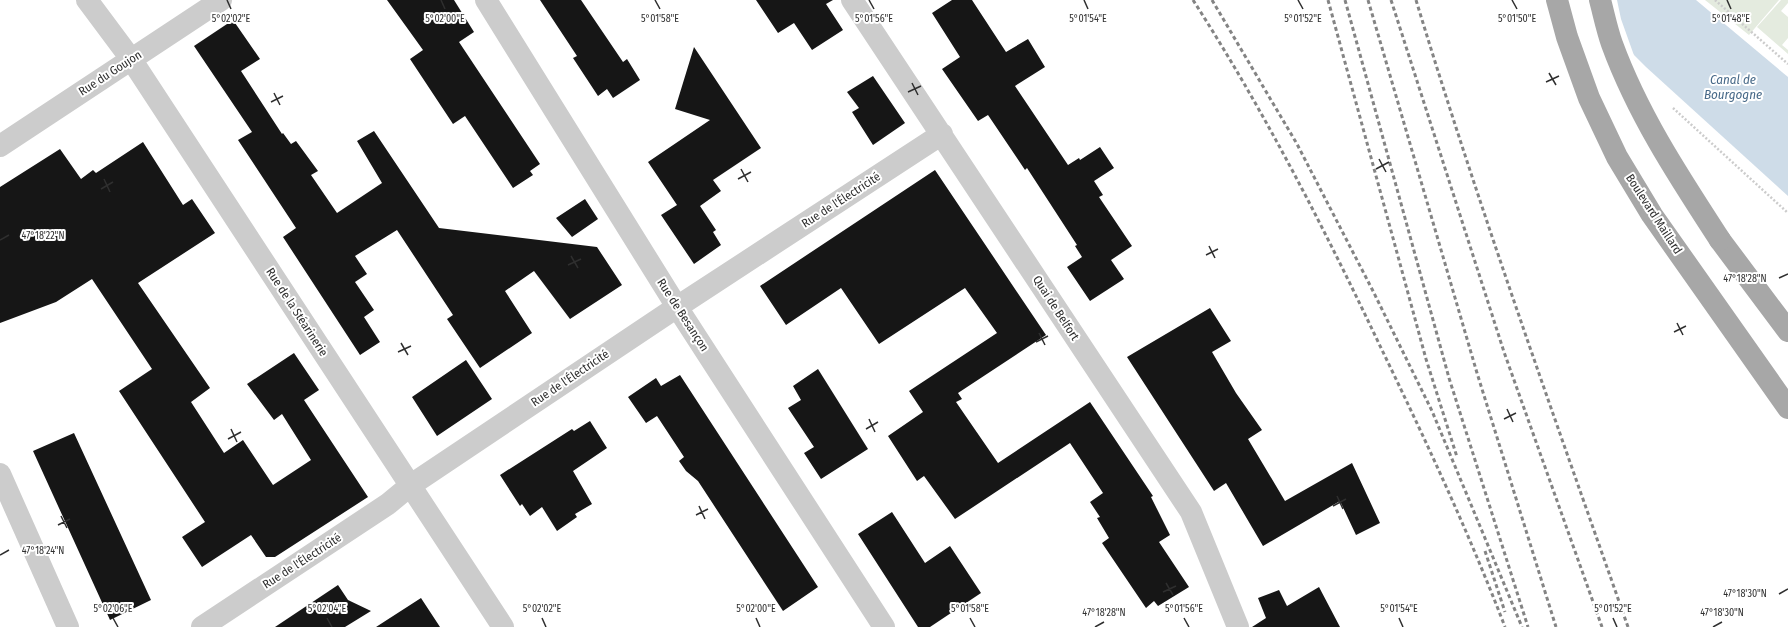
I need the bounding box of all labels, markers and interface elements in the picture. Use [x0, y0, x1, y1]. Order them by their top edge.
text: 5°02'02"E [212, 13, 251, 25]
text: 5°02'00"E [425, 13, 465, 25]
text: 5°01'58"E [641, 13, 679, 25]
text: 5°01'56"E [855, 13, 893, 25]
text: 5°01'54"E [1069, 13, 1107, 25]
text: 5°01'52"E [1284, 13, 1322, 25]
text: 5°01'50"E [1498, 13, 1536, 25]
text: 5°01'48"E [1712, 13, 1750, 25]
street label: Rue du Goujon [76, 47, 144, 99]
water label: Canal de Bourgogne [1704, 72, 1762, 102]
street label: Rue de l'Électricité [799, 169, 883, 231]
street label: Boulevard Maillard [1623, 172, 1685, 256]
text: 47°18'22"N [22, 230, 64, 242]
street label: Rue de la Stéarinerie [263, 265, 331, 359]
street label: Quai de Belfort [1030, 273, 1082, 343]
text: 47°18'28"N [1723, 273, 1767, 285]
street label: Rue de Besançon [654, 276, 712, 354]
street label: Rue de l'Électricité [528, 346, 612, 409]
street label: Rue de l'Électricité [260, 530, 344, 592]
text: 47°18'24"N [22, 545, 64, 557]
text: 47°18'30"N [1723, 588, 1767, 600]
text: 5°02'06"E [93, 603, 133, 615]
text: 5°02'04"E [308, 603, 347, 615]
text: 5°02'02"E [523, 603, 562, 615]
text: 5°02'00"E [736, 603, 776, 615]
text: 5°01'58"E [951, 603, 989, 615]
text: 5°01'56"E [1165, 603, 1203, 615]
text: 5°01'54"E [1380, 603, 1418, 615]
text: 5°01'52"E [1594, 603, 1632, 615]
text: 47°18'28"N [1082, 607, 1126, 619]
text: 47°18'30"N [1700, 607, 1744, 619]

